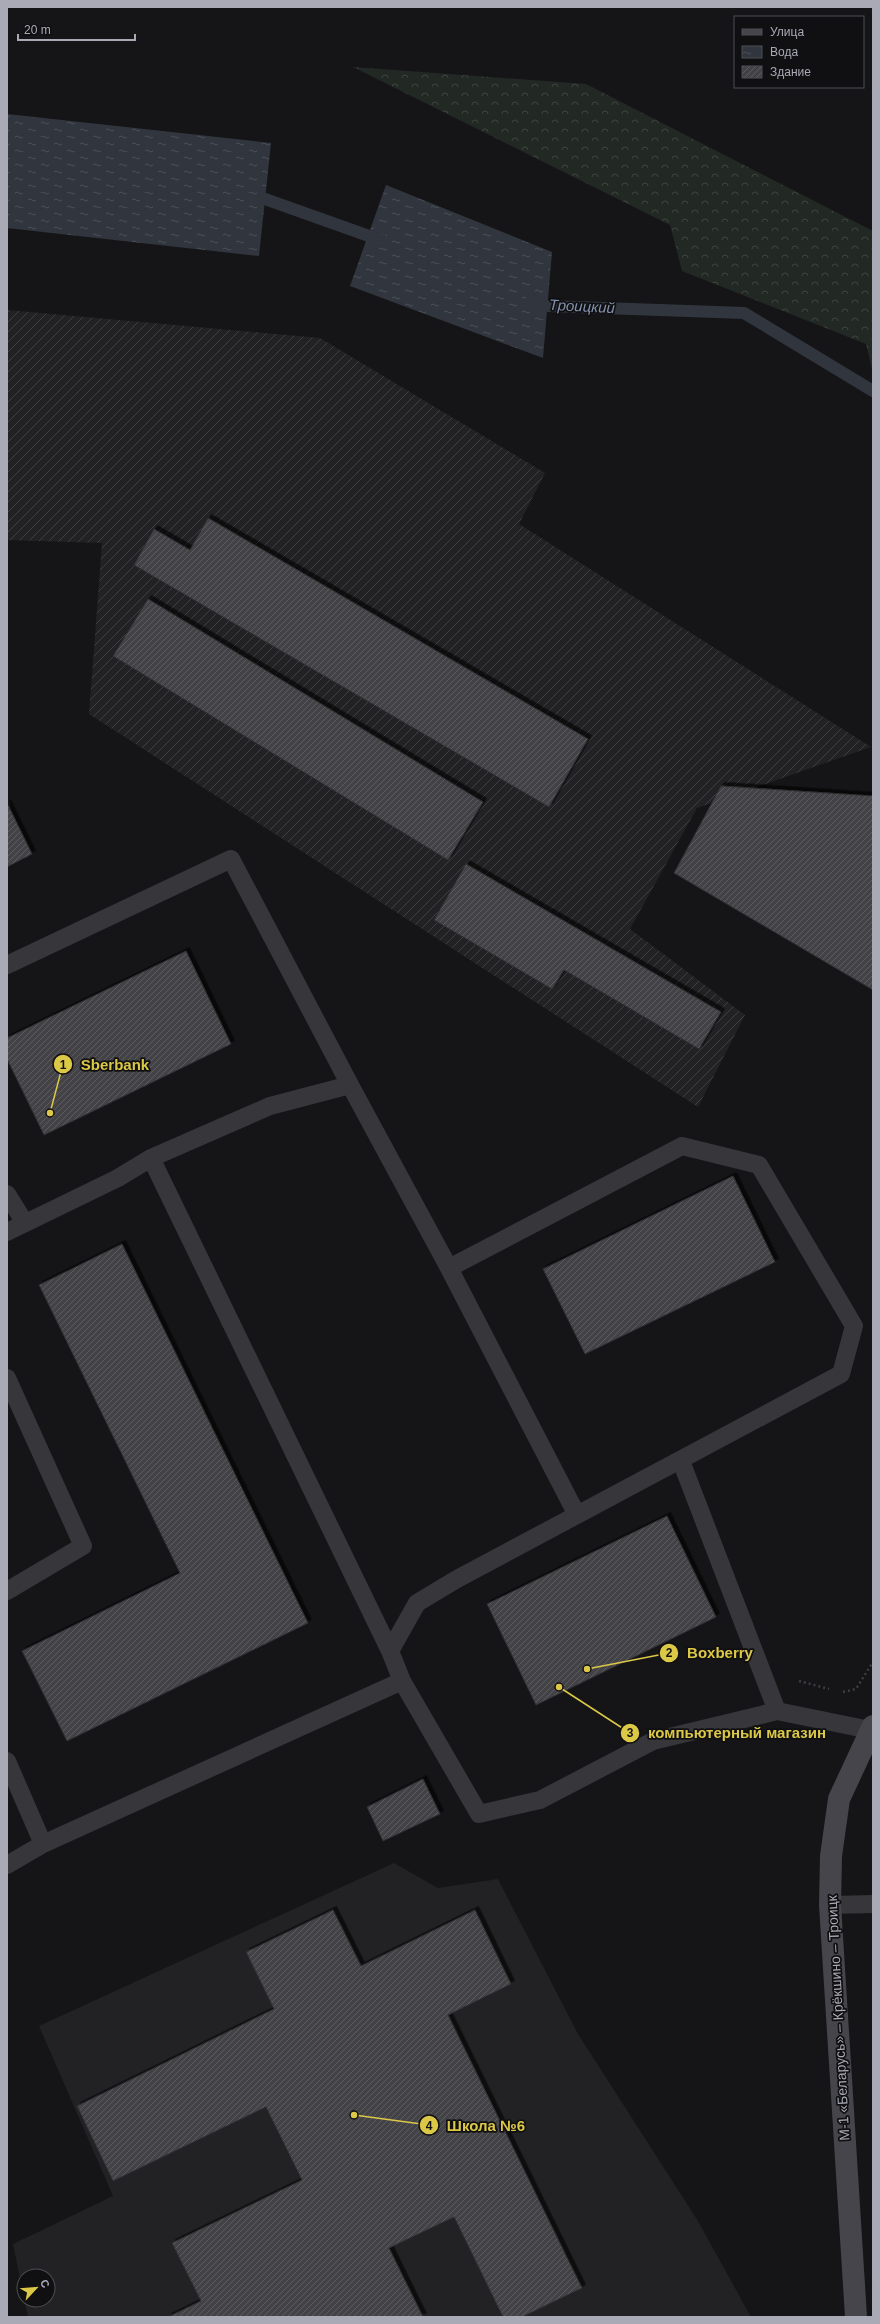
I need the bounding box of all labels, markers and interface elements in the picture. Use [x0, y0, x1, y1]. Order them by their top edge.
scale bar [18, 16, 135, 42]
legend [734, 16, 864, 88]
text: 20 m [24, 23, 51, 37]
text: Улица [770, 25, 804, 39]
text: Вода [770, 45, 798, 59]
text: Здание [770, 65, 811, 79]
water label: Троицкий [549, 296, 616, 316]
callout: Sberbank [53, 1051, 158, 1078]
text: Sberbank [81, 1056, 150, 1073]
text: 1 [60, 1058, 67, 1072]
callout: Boxberry [659, 1640, 761, 1667]
text: Boxberry [687, 1644, 754, 1661]
text: 2 [666, 1646, 673, 1660]
callout: компьютерный магазин [620, 1720, 834, 1747]
text: компьютерный магазин [648, 1724, 826, 1741]
text: 3 [627, 1726, 634, 1740]
street label: М-1 «Беларусь» – Крёкшино – Троицк [824, 1894, 852, 2141]
callout: Школа №6 [419, 2112, 533, 2139]
text: Школа №6 [447, 2117, 525, 2134]
text: 4 [426, 2119, 433, 2133]
north arrow [16, 2268, 56, 2308]
text: С [38, 2277, 52, 2290]

